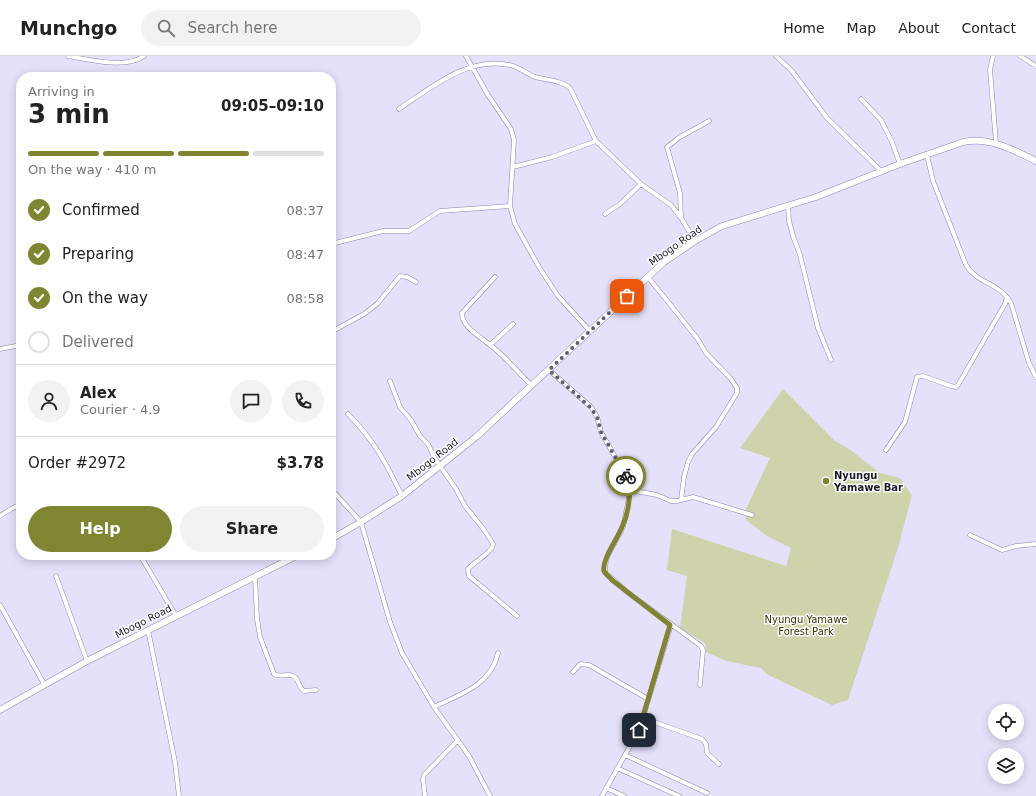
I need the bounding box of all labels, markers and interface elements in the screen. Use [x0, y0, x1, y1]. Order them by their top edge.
search box [141, 10, 421, 46]
text: Munchgo [20, 17, 117, 39]
icon: search [155, 17, 177, 39]
text: Search here [187, 19, 278, 37]
text: Home [783, 20, 825, 36]
text: Map [847, 20, 876, 36]
text: About [898, 20, 940, 36]
text: Contact [962, 20, 1016, 36]
text: Arriving in [28, 84, 95, 99]
text: 09:05–09:10 [221, 97, 324, 115]
text: 3 min [28, 99, 110, 129]
text: On the way · 410 m [28, 162, 156, 177]
icon: check [28, 199, 50, 221]
text: Confirmed [62, 201, 140, 219]
text: 08:37 [287, 203, 324, 218]
street label: Mbogo Road [647, 223, 704, 268]
icon: check [28, 243, 50, 265]
text: Preparing [62, 245, 134, 263]
text: 08:47 [287, 247, 324, 262]
pin [610, 279, 644, 313]
icon: bag [616, 285, 638, 307]
icon: check [28, 287, 50, 309]
text: On the way [62, 289, 148, 307]
text: 08:58 [287, 291, 324, 306]
text: Delivered [62, 333, 134, 351]
button: person [28, 380, 70, 422]
button: chat [230, 380, 272, 422]
button: phone [282, 380, 324, 422]
text: Alex [80, 384, 117, 402]
text: Courier · 4.9 [80, 402, 161, 417]
street label: Mbogo Road [405, 436, 460, 483]
text: Order #2972 [28, 454, 126, 472]
text: $3.78 [277, 454, 324, 472]
courier [606, 456, 646, 496]
icon: bike [615, 465, 637, 487]
place label: Nyungu Yamawe Bar [833, 470, 903, 493]
marker: Nyungu Yamawe Bar [821, 476, 831, 486]
button: Help [28, 506, 172, 552]
button: Share [180, 506, 324, 552]
street label: Mbogo Road [113, 603, 173, 640]
park label: Nyungu Yamawe Forest Park [765, 614, 848, 637]
map controls [988, 704, 1024, 784]
button: locate [988, 704, 1024, 740]
pin [622, 713, 656, 747]
icon: home [628, 719, 650, 741]
button: layers [988, 748, 1024, 784]

